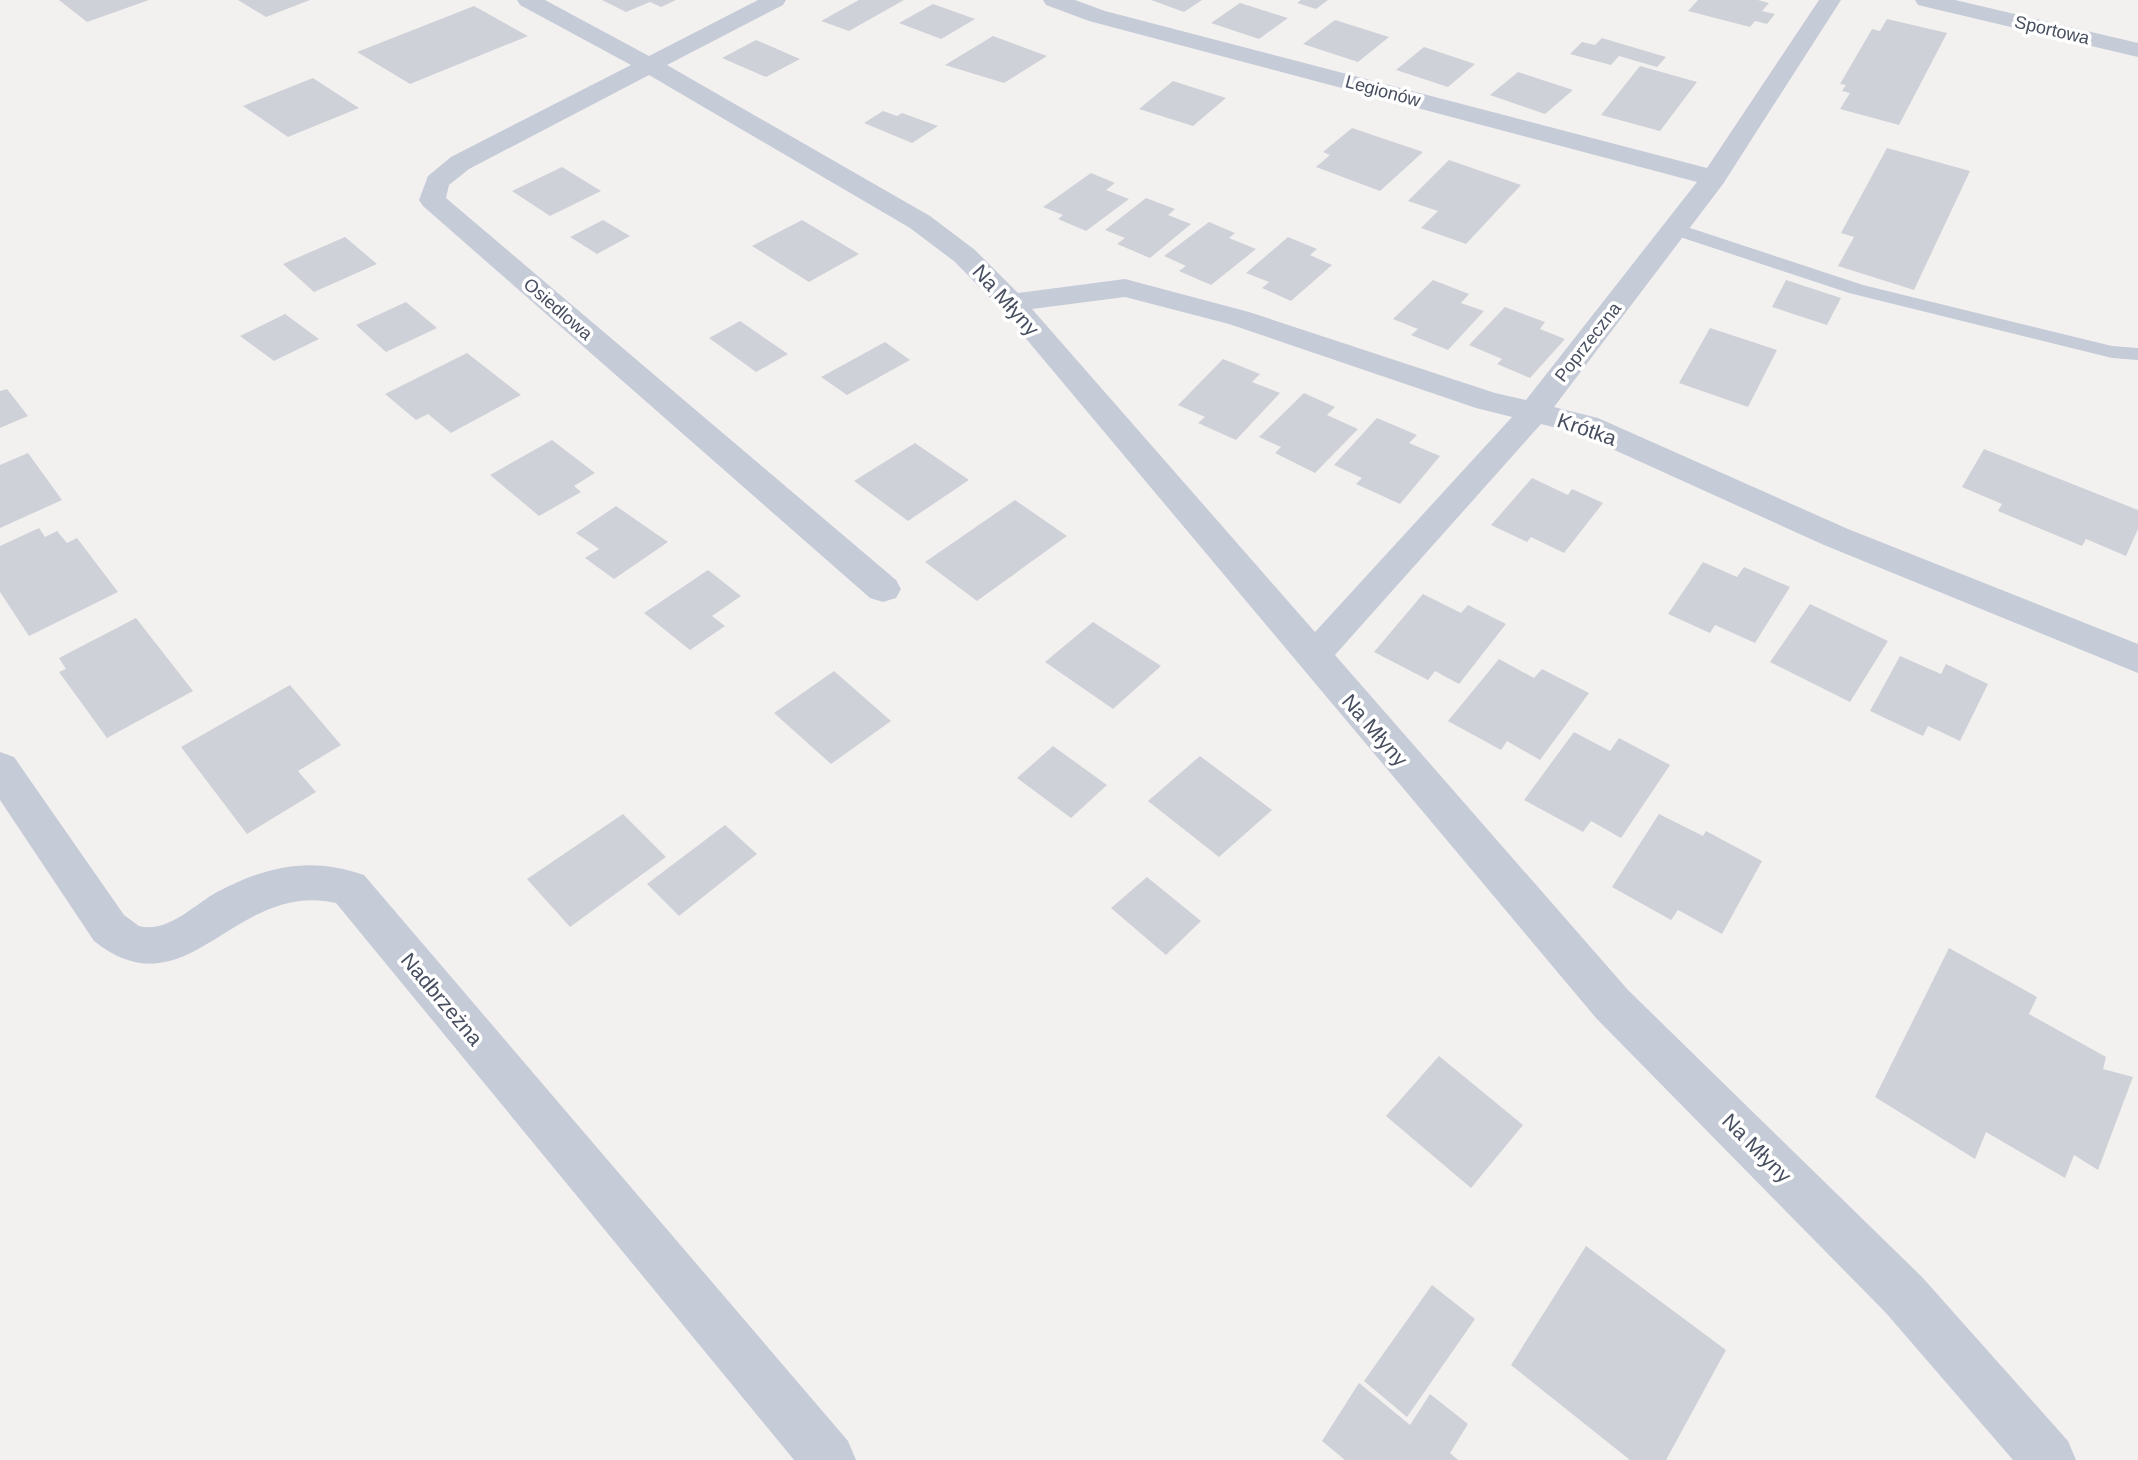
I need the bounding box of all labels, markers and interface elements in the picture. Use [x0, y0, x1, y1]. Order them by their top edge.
street label: Sportowa [2013, 12, 2092, 49]
street label: Legionów [1343, 71, 1424, 111]
street label: Na Młyny [968, 260, 1044, 341]
street label: Osiedlowa [520, 274, 597, 345]
street label: Poprzeczna [1551, 298, 1626, 386]
street label: Krótka [1555, 408, 1620, 450]
street label: Na Młyny [1338, 689, 1413, 771]
street label: Nadbrzeżna [397, 948, 487, 1050]
street label: Na Młyny [1718, 1109, 1796, 1187]

